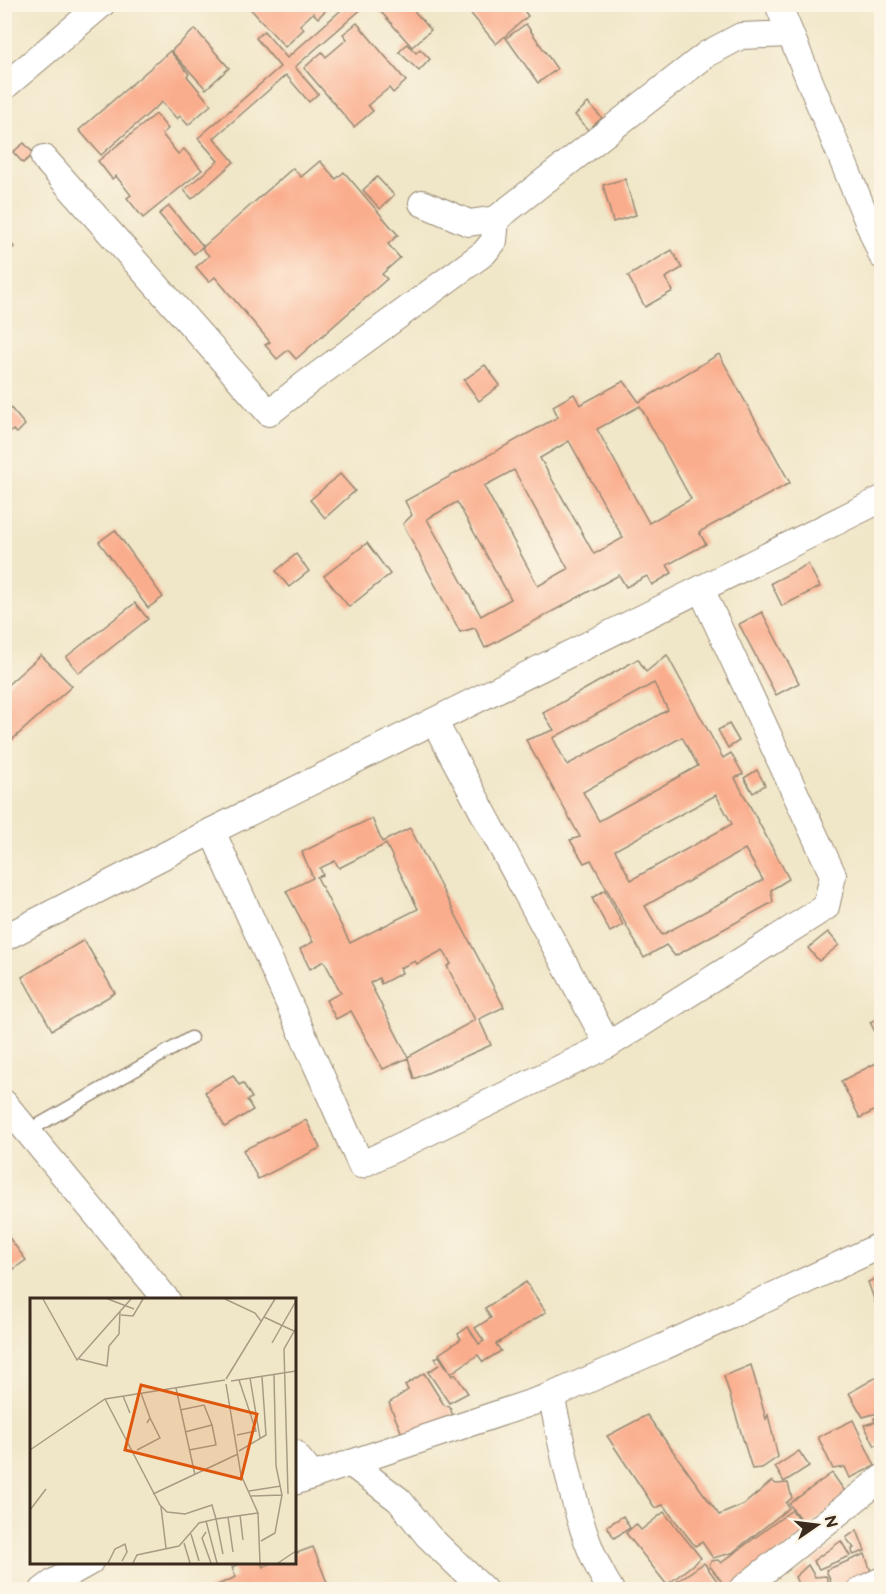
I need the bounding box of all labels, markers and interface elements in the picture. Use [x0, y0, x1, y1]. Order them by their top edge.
inset map [30, 1298, 296, 1564]
north arrow [787, 1495, 847, 1555]
text: N [819, 1514, 841, 1530]

